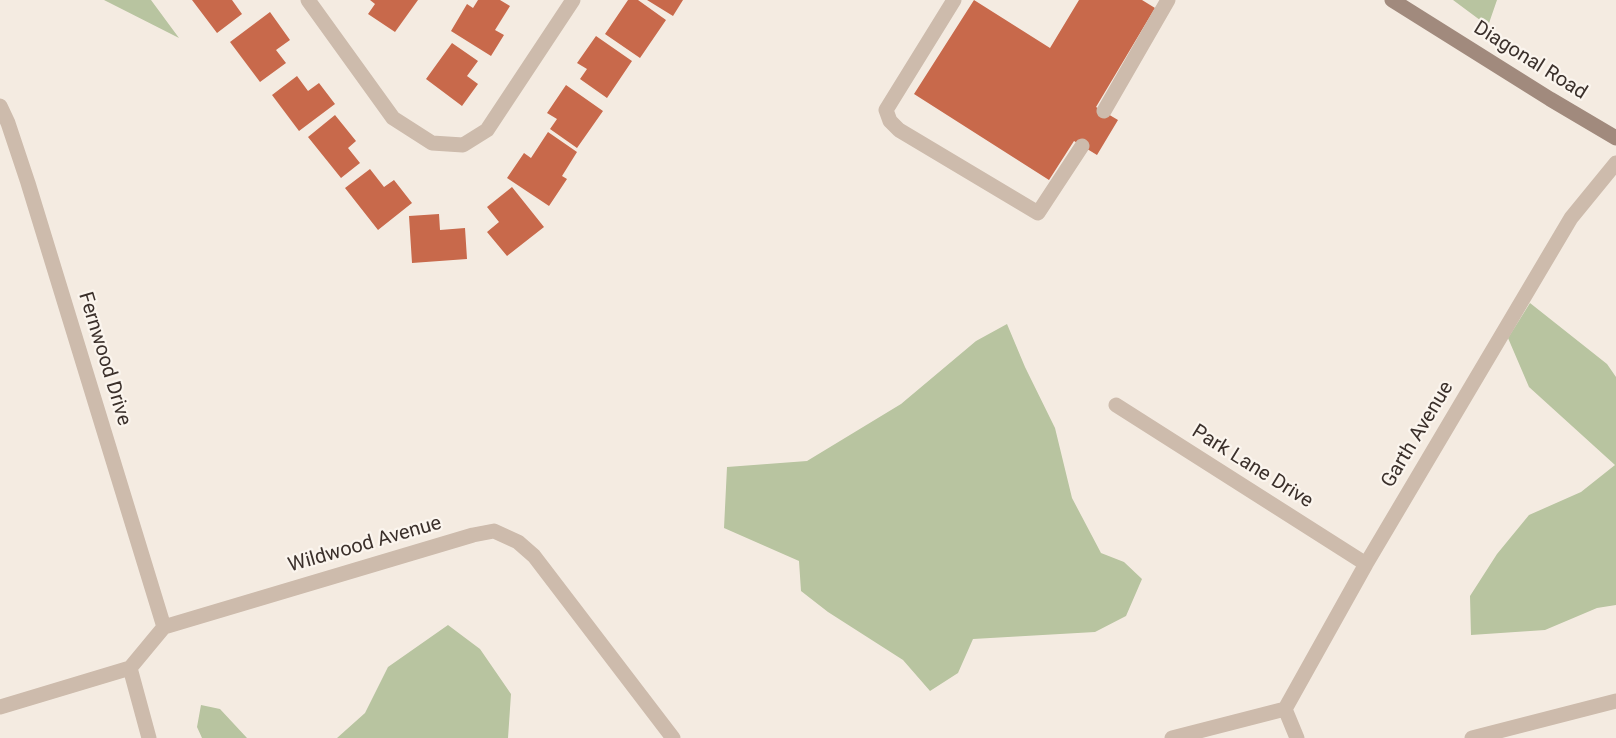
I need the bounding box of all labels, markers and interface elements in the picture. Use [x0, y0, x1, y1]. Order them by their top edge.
street label: Diagonal Road [1469, 17, 1591, 105]
street label: Fernwood Drive [72, 289, 136, 429]
street label: Garth Avenue [1377, 378, 1459, 492]
street label: Park Lane Drive [1187, 420, 1317, 514]
street label: Wildwood Avenue [286, 512, 444, 578]

